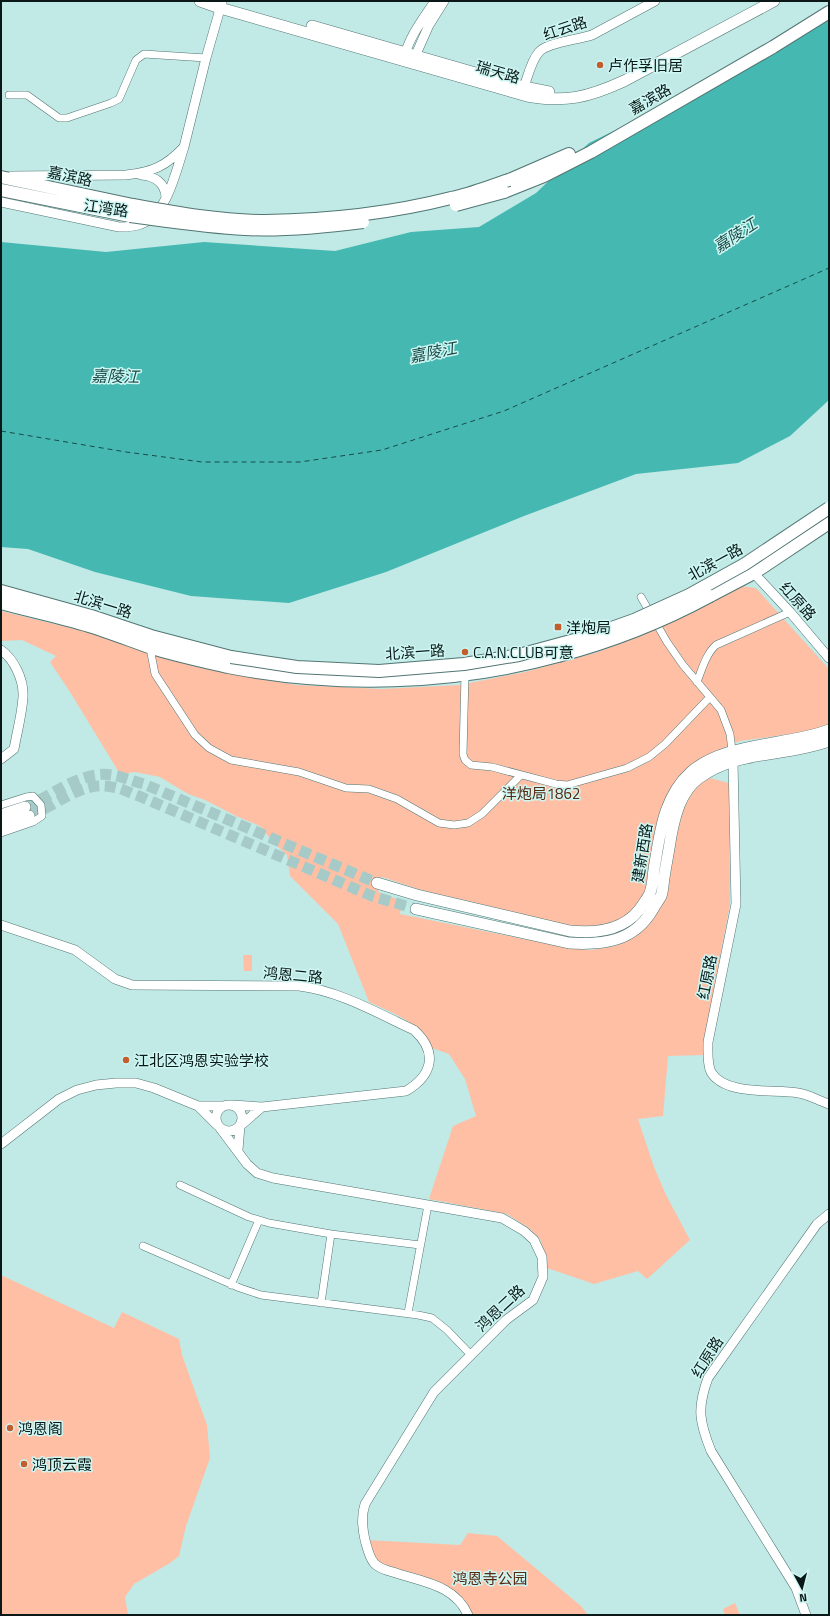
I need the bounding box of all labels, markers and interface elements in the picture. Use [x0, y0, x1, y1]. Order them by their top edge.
street label: 红云路 [540, 10, 590, 46]
place label: 卢作孚旧居 [608, 54, 683, 77]
street label: 瑞天路 [473, 55, 523, 89]
marker: 卢作孚旧居 [595, 60, 605, 70]
street label: 嘉滨路 [625, 78, 675, 120]
street label: 嘉滨路 [46, 160, 94, 192]
street label: 江湾路 [82, 193, 130, 223]
water label: 嘉陵江 [708, 211, 763, 258]
water label: 嘉陵江 [407, 335, 461, 368]
water label: 嘉陵江 [91, 364, 141, 388]
street label: 北滨一路 [683, 537, 747, 587]
street label: 红原路 [774, 577, 822, 625]
street label: 北滨一路 [71, 584, 135, 624]
place label: 洋炮局 [566, 616, 611, 639]
marker: 洋炮局 [553, 622, 563, 632]
street label: 北滨一路 [384, 638, 446, 666]
place label: C.A.N.CLUB可意 [473, 641, 574, 664]
marker: C.A.N.CLUB可意 [460, 647, 470, 657]
park label: 洋炮局1862 [502, 782, 580, 805]
street label: 建新西路 [626, 822, 658, 884]
street label: 红原路 [691, 953, 723, 1001]
street label: 鸿恩二路 [262, 961, 324, 989]
place label: 江北区鸿恩实验学校 [134, 1049, 269, 1072]
marker: 江北区鸿恩实验学校 [121, 1055, 131, 1065]
street label: 鸿恩二路 [470, 1279, 530, 1337]
street label: 红原路 [685, 1332, 729, 1382]
place label: 鸿恩阁 [18, 1417, 63, 1440]
marker: 鸿恩阁 [5, 1423, 15, 1433]
place label: 鸿顶云霞 [32, 1453, 92, 1476]
marker: 鸿顶云霞 [19, 1459, 29, 1469]
park label: 鸿恩寺公园 [452, 1567, 528, 1590]
north arrow [782, 1568, 822, 1608]
text: N [798, 1590, 808, 1606]

